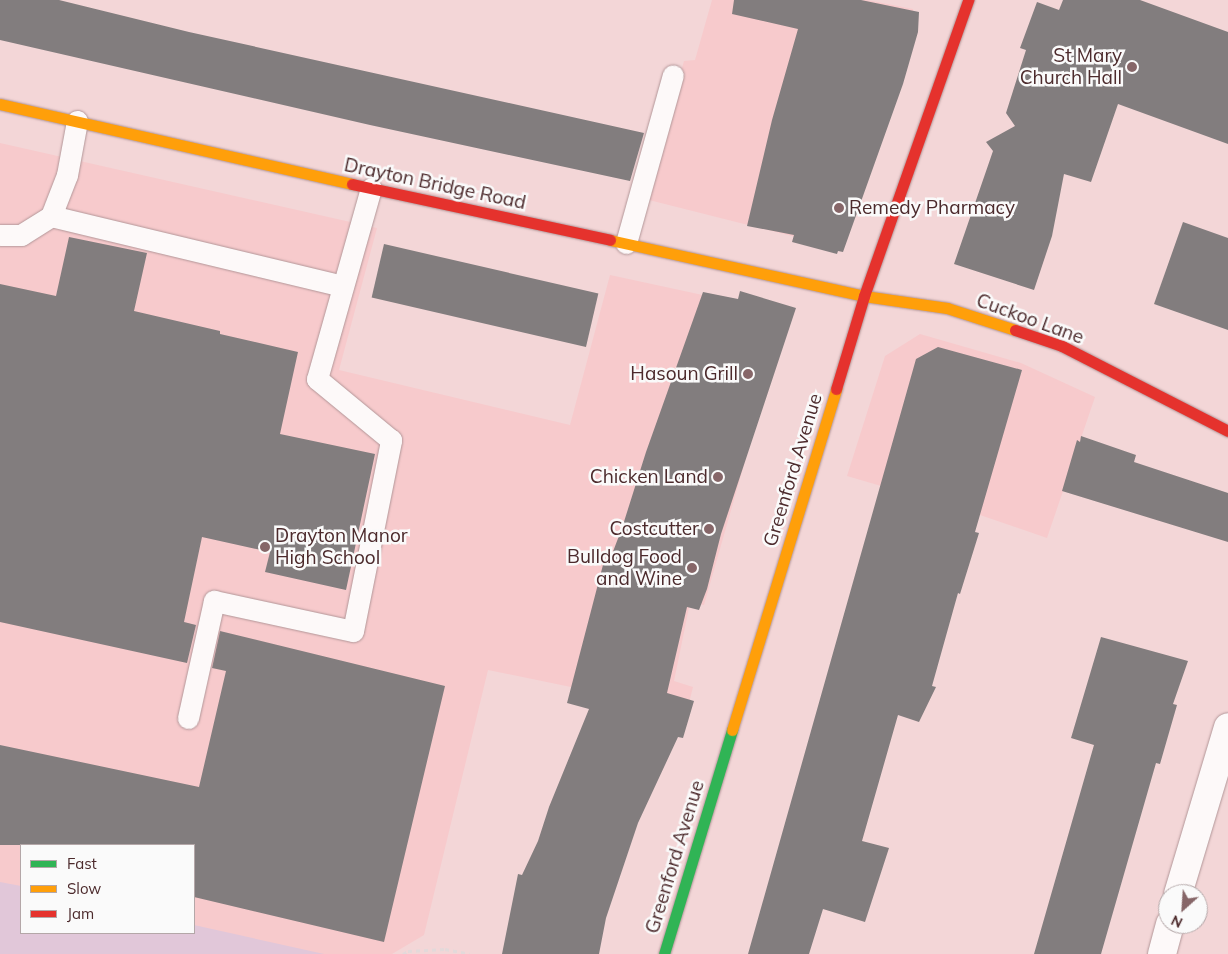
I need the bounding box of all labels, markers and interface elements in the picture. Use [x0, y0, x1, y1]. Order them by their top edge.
place label: St Mary Church Hall [1020, 45, 1122, 89]
marker: St Mary Church Hall [1126, 61, 1138, 73]
street label: Drayton Bridge Road [342, 154, 528, 214]
place label: Remedy Pharmacy [849, 197, 1015, 219]
marker: Remedy Pharmacy [833, 202, 845, 214]
street label: Cuckoo Lane [973, 289, 1087, 349]
place label: Hasoun Grill [630, 363, 738, 385]
marker: Hasoun Grill [742, 368, 754, 380]
street label: Greenford Avenue [759, 391, 827, 549]
place label: Chicken Land [590, 466, 708, 488]
marker: Chicken Land [712, 471, 724, 483]
place label: Costcutter [609, 518, 699, 540]
marker: Costcutter [703, 523, 715, 535]
place label: Drayton Manor High School [275, 525, 408, 569]
marker: Drayton Manor High School [259, 541, 271, 553]
place label: Bulldog Food and Wine [567, 546, 682, 590]
marker: Bulldog Food and Wine [686, 562, 698, 574]
street label: Greenford Avenue [641, 778, 709, 936]
legend [20, 844, 195, 934]
text: Fast [67, 854, 97, 873]
text: Slow [67, 879, 101, 898]
north arrow [1158, 884, 1208, 934]
text: Jam [67, 904, 94, 923]
text: N [1168, 911, 1186, 932]

